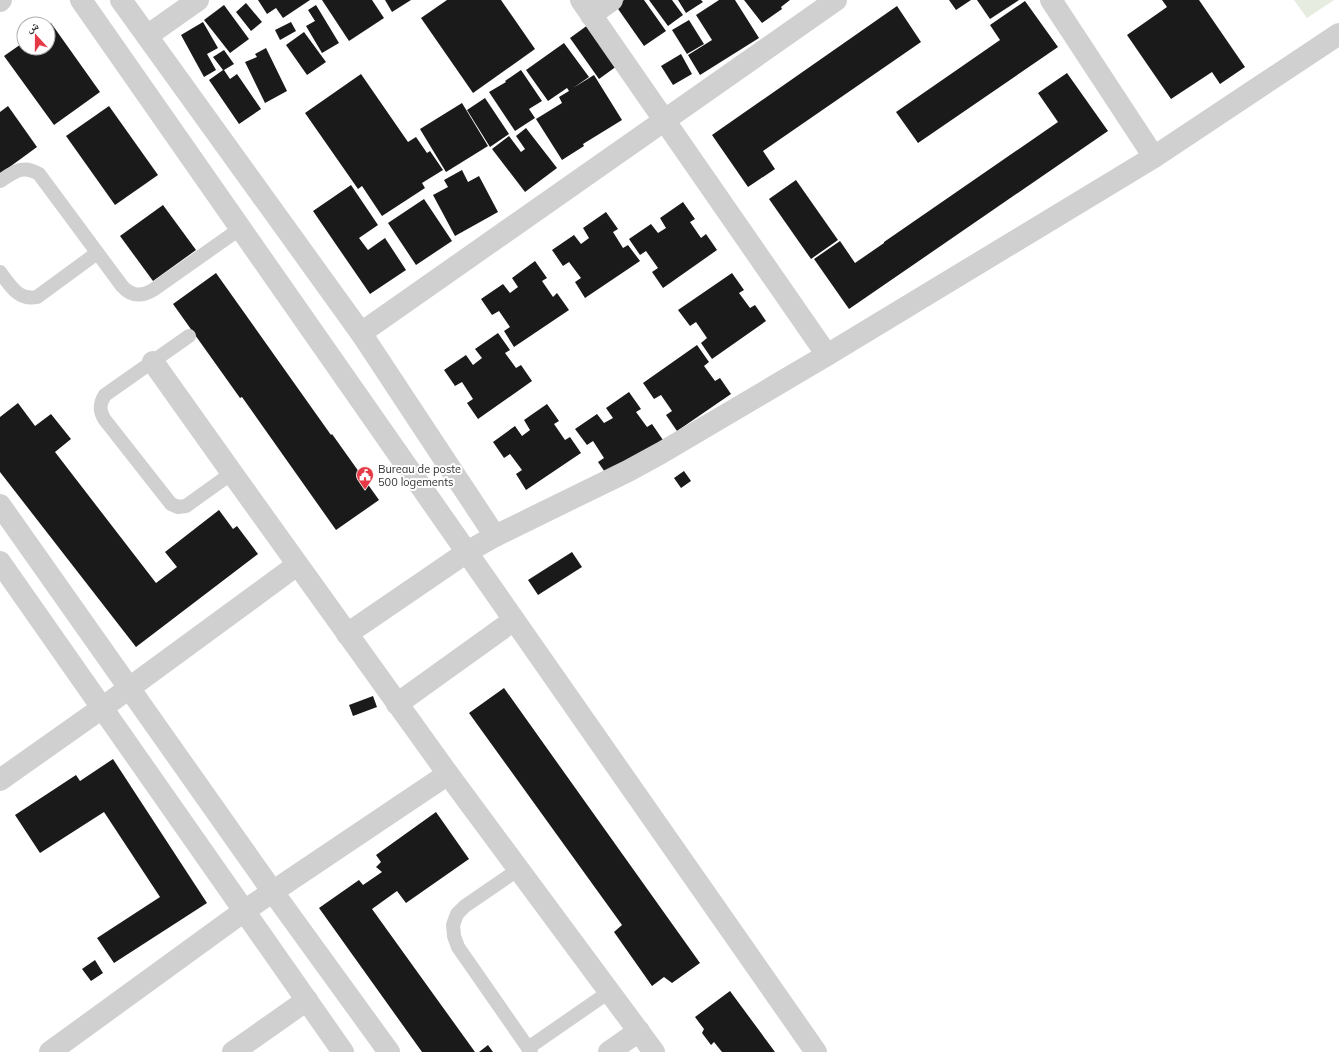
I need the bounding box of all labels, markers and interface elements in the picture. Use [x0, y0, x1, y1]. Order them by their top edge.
north arrow [16, 16, 56, 56]
text: ش [24, 18, 41, 36]
place label: Bureau de poste 500 logements [378, 462, 461, 489]
public building icon: Bureau de poste 500 logements [355, 465, 375, 490]

